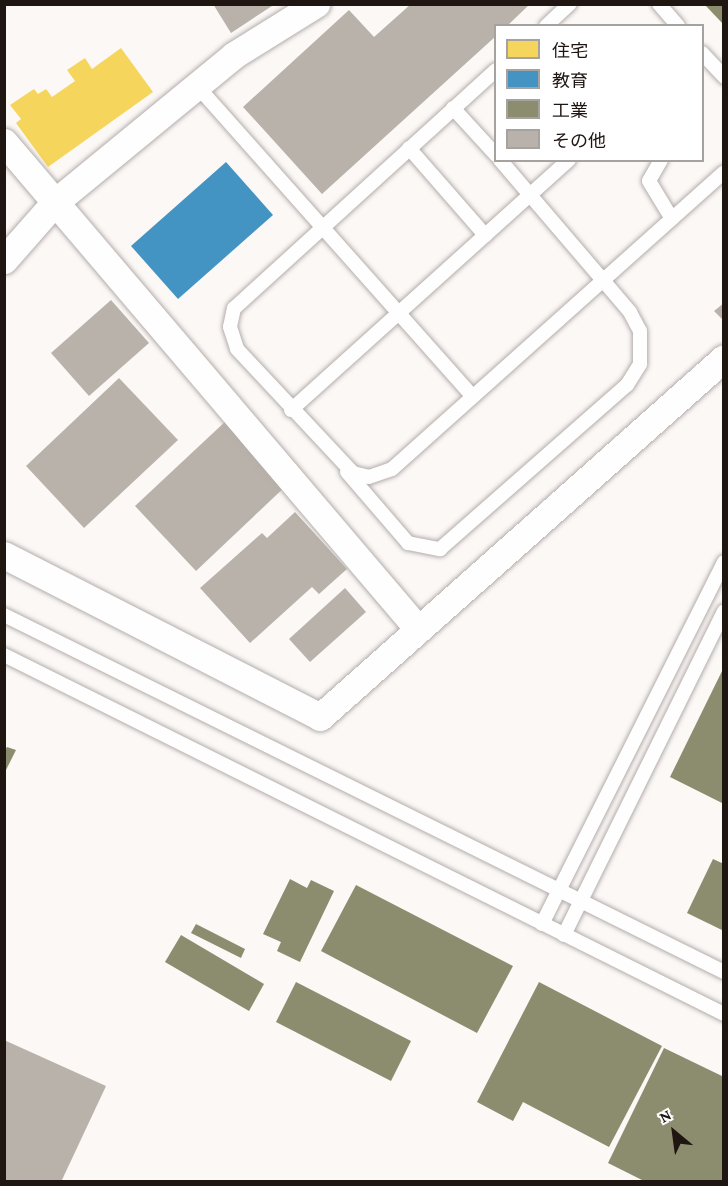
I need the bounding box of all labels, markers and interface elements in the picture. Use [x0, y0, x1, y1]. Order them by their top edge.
legend [494, 24, 704, 162]
text: 住宅 [552, 41, 588, 61]
text: 教育 [552, 71, 588, 91]
text: 工業 [552, 101, 588, 121]
text: その他 [552, 131, 606, 151]
north arrow [644, 1102, 704, 1162]
text: N [656, 1106, 674, 1126]

